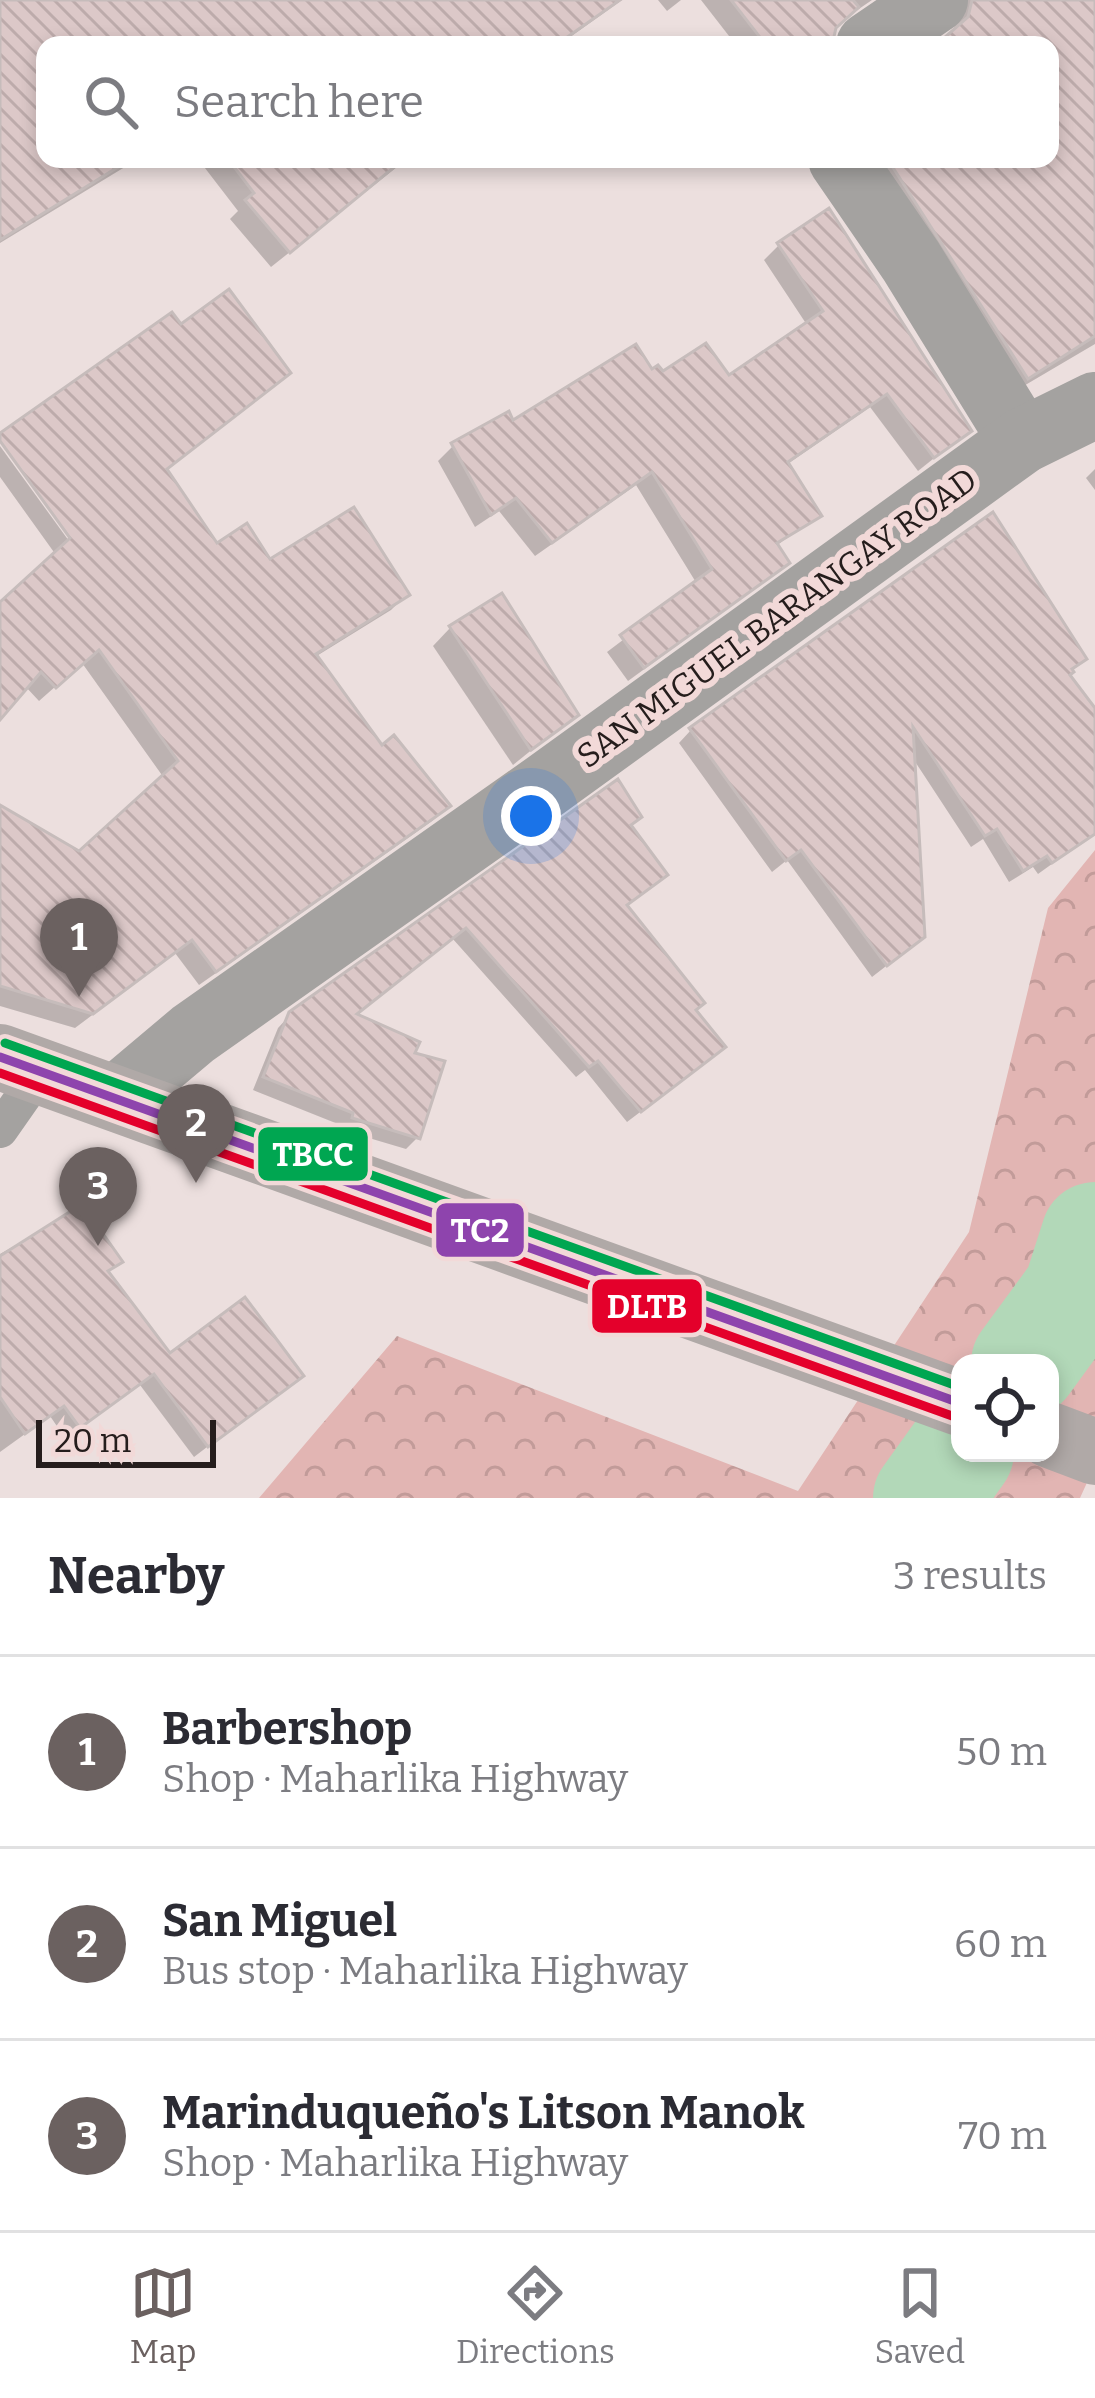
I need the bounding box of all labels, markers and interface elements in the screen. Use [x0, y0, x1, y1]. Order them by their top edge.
search box [36, 36, 1059, 168]
icon: search [78, 69, 144, 135]
text: Search here [174, 75, 424, 129]
street label: SAN MIGUEL BARANGAY ROAD [569, 459, 985, 777]
your location [501, 786, 561, 846]
pin: 1 [40, 898, 118, 997]
pin: 2 [157, 1084, 235, 1183]
line badge: TBCC [256, 1125, 370, 1183]
text: TBCC [272, 1135, 354, 1175]
pin: 3 [59, 1147, 137, 1246]
line badge: TC2 [434, 1201, 526, 1259]
text: TC2 [451, 1211, 509, 1251]
line badge: DLTB [590, 1277, 704, 1335]
text: DLTB [607, 1287, 687, 1327]
map controls [951, 1354, 1059, 1462]
button: locate [951, 1354, 1059, 1462]
scale bar [36, 1414, 216, 1467]
text: 20 m [54, 1421, 131, 1461]
text: Nearby [48, 1545, 224, 1607]
text: 3 results [893, 1553, 1047, 1599]
text: Barbershop [162, 1702, 412, 1756]
text: 1 [79, 1729, 95, 1775]
text: 50 m [956, 1729, 1047, 1775]
text: Shop · Maharlika Highway [162, 1756, 628, 1802]
text: San Miguel [162, 1894, 397, 1948]
text: 2 [76, 1921, 98, 1967]
text: 60 m [954, 1921, 1047, 1967]
text: Bus stop · Maharlika Highway [162, 1948, 688, 1994]
text: Marinduqueño's Litson Manok [162, 2086, 805, 2140]
text: 3 [76, 2113, 98, 2159]
text: 70 m [958, 2113, 1047, 2159]
text: Shop · Maharlika Highway [162, 2140, 628, 2186]
tab: Map [130, 2260, 196, 2372]
tab: Directions [456, 2260, 615, 2372]
tab: Saved [875, 2260, 965, 2372]

